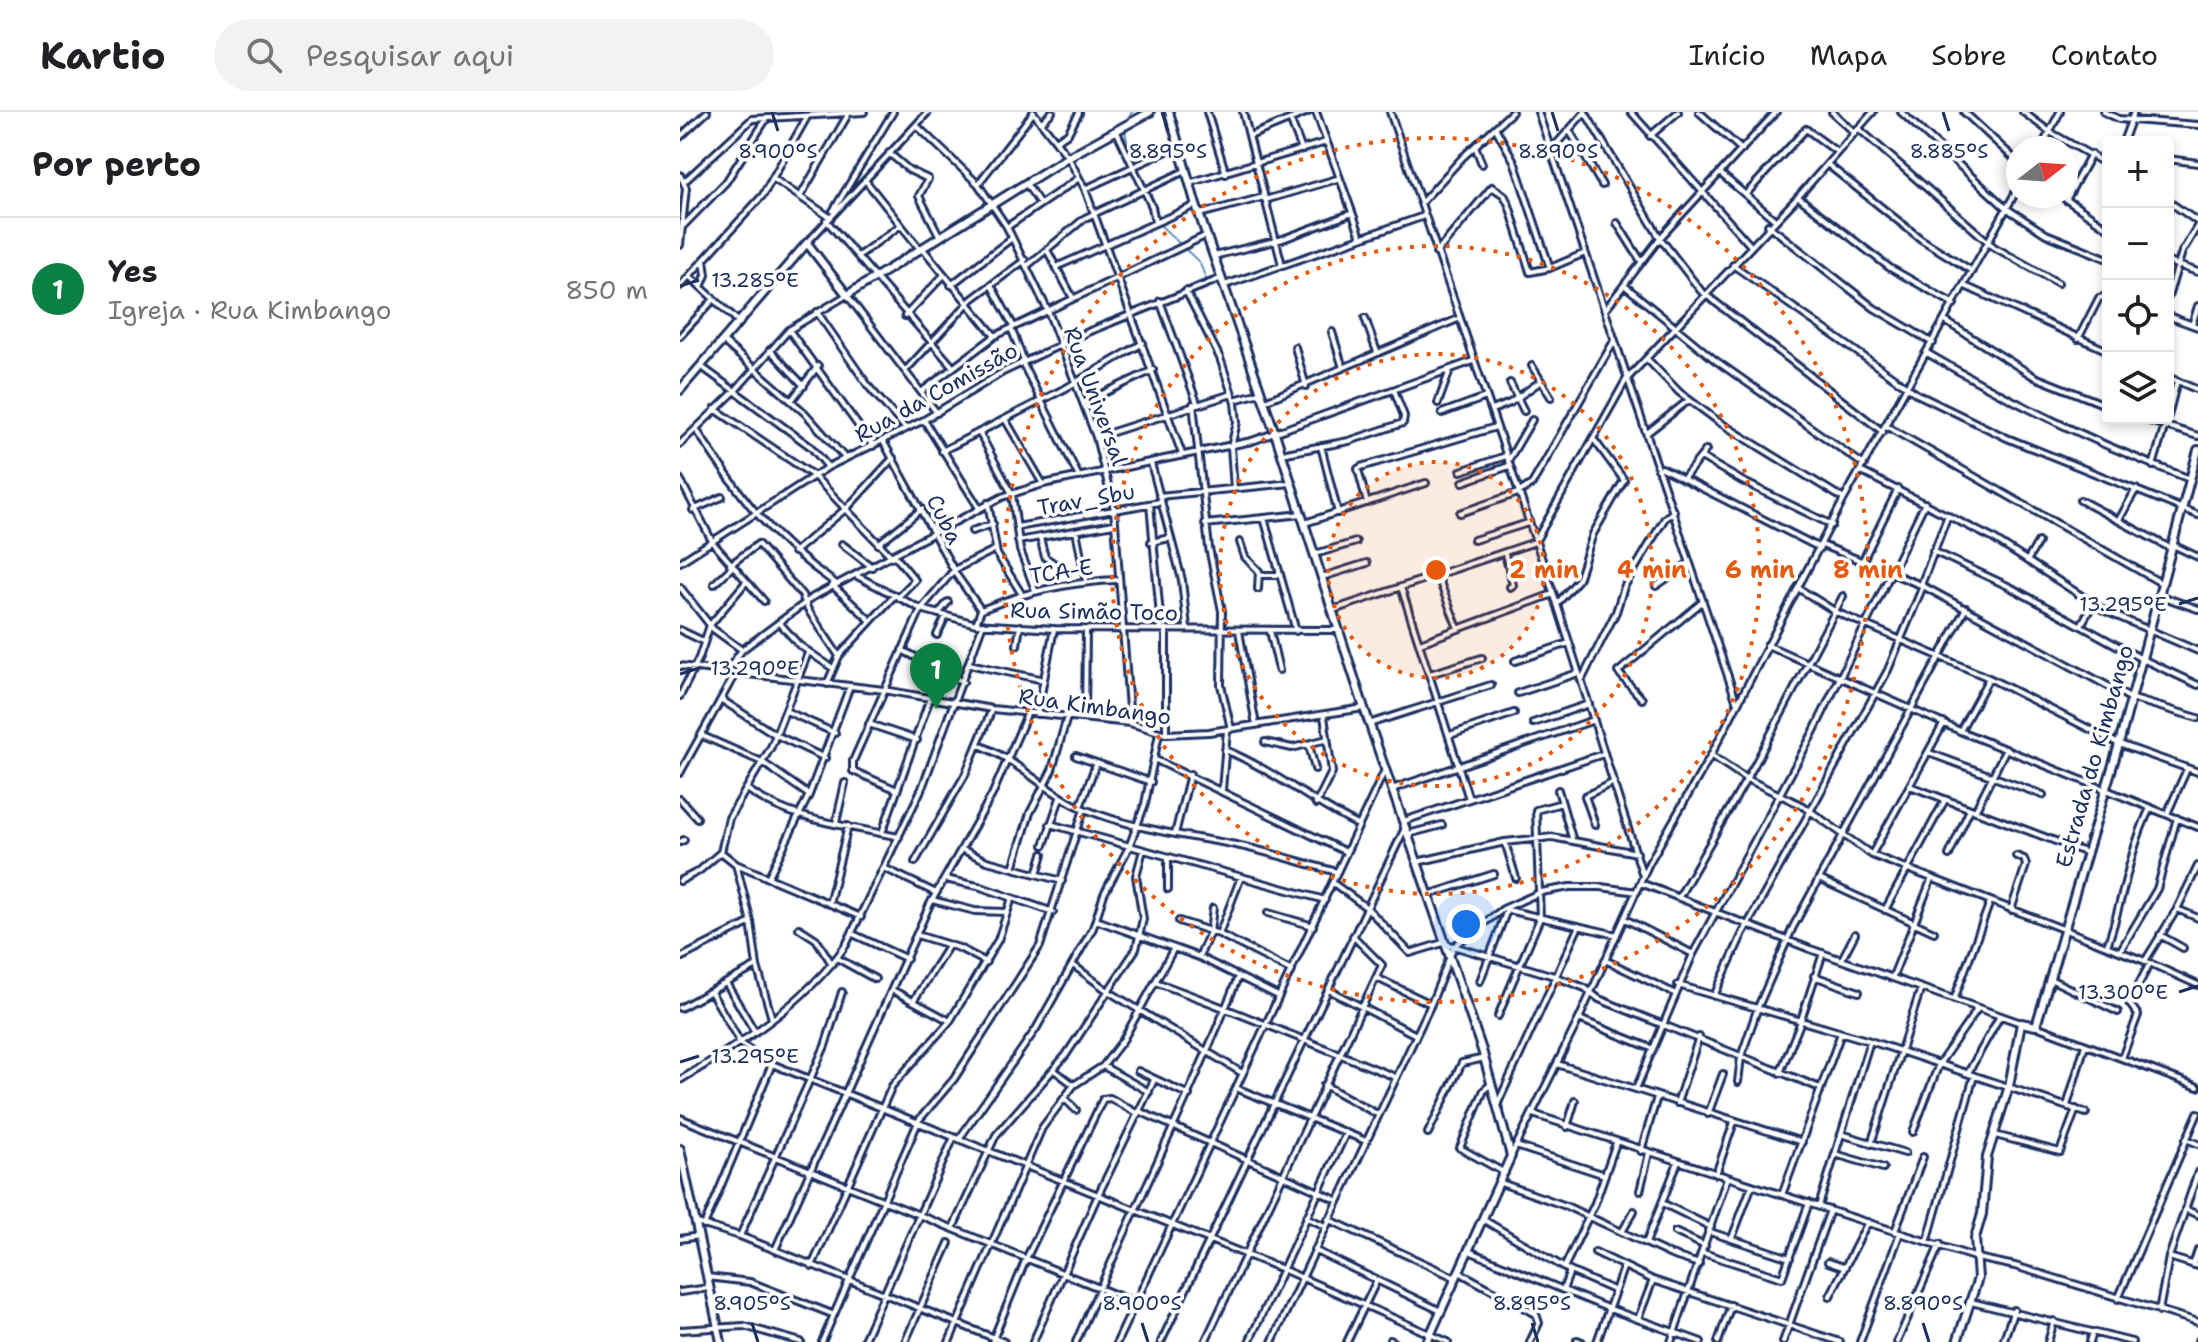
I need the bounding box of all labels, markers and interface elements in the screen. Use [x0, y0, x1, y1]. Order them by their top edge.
search box [214, 19, 774, 91]
text: Kartio [40, 30, 166, 81]
icon: search [242, 33, 286, 77]
text: Pesquisar aqui [306, 35, 514, 76]
text: Início [1689, 36, 1766, 74]
text: Mapa [1810, 36, 1887, 74]
text: Sobre [1931, 36, 2007, 74]
text: Contato [2051, 36, 2158, 74]
north arrow [2006, 136, 2078, 208]
map controls [2102, 136, 2174, 424]
button: + [2102, 136, 2174, 208]
text: 8.900°S [738, 138, 818, 164]
text: 8.895°S [1129, 138, 1207, 164]
text: 8.890°S [1518, 138, 1598, 164]
text: 8.885°S [1910, 138, 1988, 164]
text: Por perto [32, 141, 201, 187]
button: − [2102, 208, 2174, 280]
text: Yes [108, 251, 158, 292]
text: 13.285°E [711, 267, 799, 293]
text: 1 [52, 272, 64, 307]
text: 850 m [565, 272, 648, 307]
button: locate [2102, 280, 2174, 352]
text: Igreja · Rua Kimbango [108, 292, 391, 327]
street label: Rua Universal [1057, 323, 1134, 470]
street label: Rua da Comissão [850, 336, 1023, 449]
button: layers [2102, 352, 2174, 424]
street label: Trav_Sbu [1035, 477, 1137, 522]
street label: Cuba [920, 489, 969, 549]
street label: TCA-E [1027, 552, 1095, 591]
text: 2 min [1509, 554, 1579, 586]
text: 4 min [1617, 554, 1687, 586]
text: 6 min [1725, 554, 1795, 586]
text: 8 min [1833, 554, 1903, 586]
centre of rings [1422, 556, 1450, 584]
text: 13.295°E [2079, 591, 2167, 617]
street label: Rua Simão Toco [1010, 596, 1178, 627]
street label: Estrada do Kimbango [2049, 641, 2140, 871]
pin: 1 [910, 643, 962, 709]
text: 13.290°E [710, 655, 800, 681]
street label: Rua Kimbango [1017, 681, 1173, 732]
your location [1446, 904, 1486, 944]
text: 13.300°E [2078, 979, 2168, 1005]
text: 13.295°E [711, 1043, 799, 1069]
text: 8.905°S [713, 1290, 791, 1316]
text: 8.900°S [1102, 1290, 1182, 1316]
text: 8.895°S [1493, 1290, 1571, 1316]
text: 8.890°S [1883, 1290, 1963, 1316]

